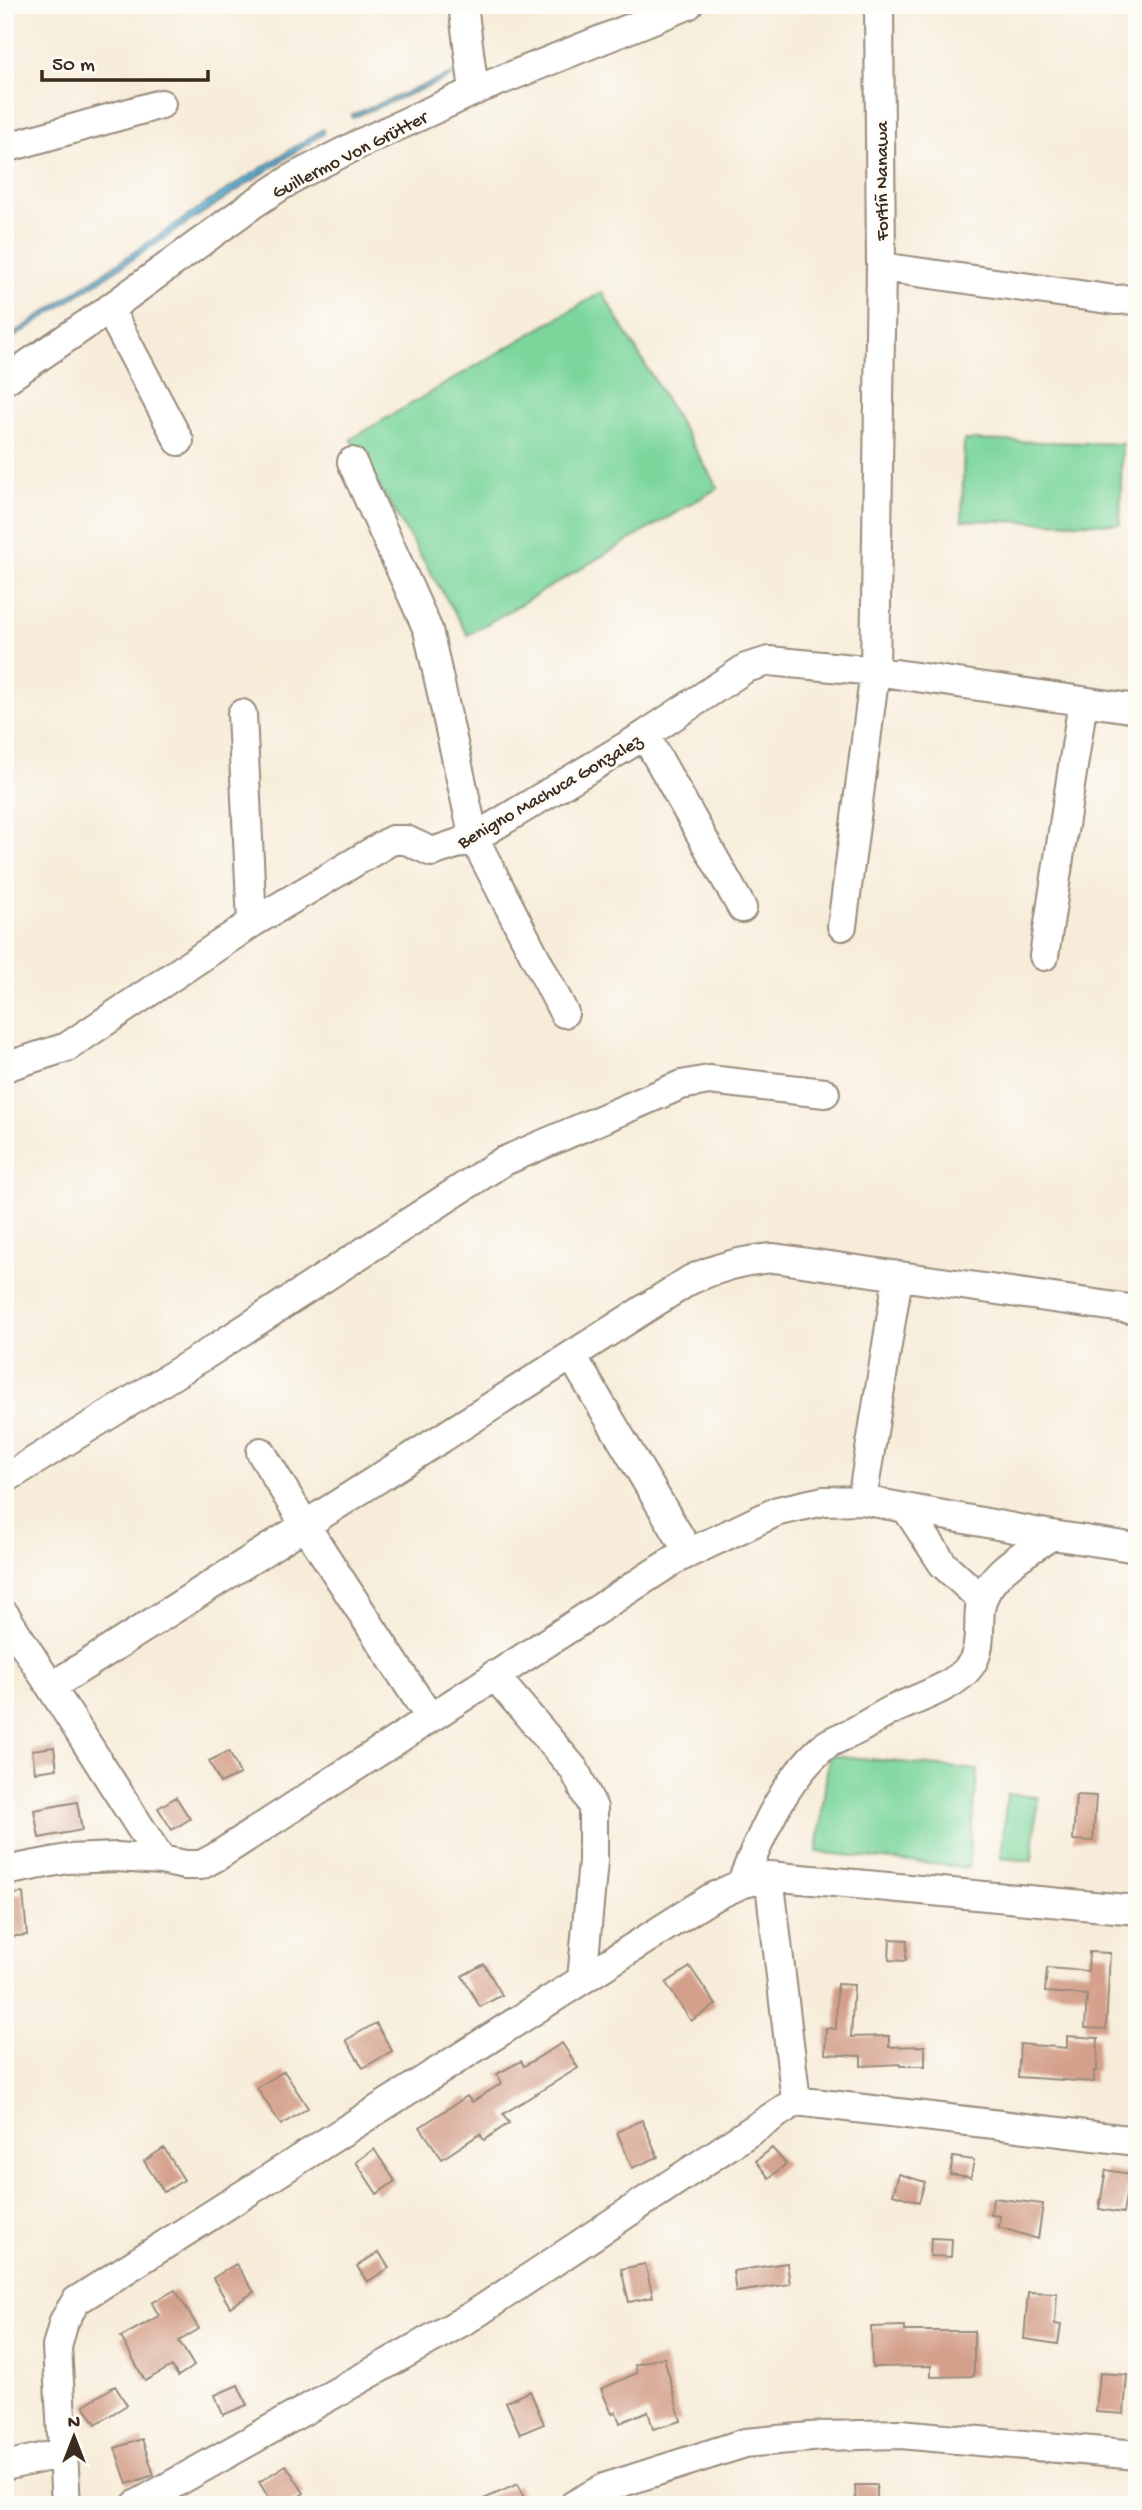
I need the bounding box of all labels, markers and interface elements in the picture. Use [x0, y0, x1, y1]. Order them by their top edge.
scale bar [42, 38, 208, 82]
text: 50 m [52, 54, 95, 79]
street label: Guillermo Von Grütter [269, 106, 434, 205]
street label: Fortíñ Nanawa [872, 120, 895, 242]
street label: Benigno Machuca Gonzalez [453, 730, 648, 856]
north arrow [38, 2402, 108, 2472]
text: N [68, 2412, 80, 2435]

